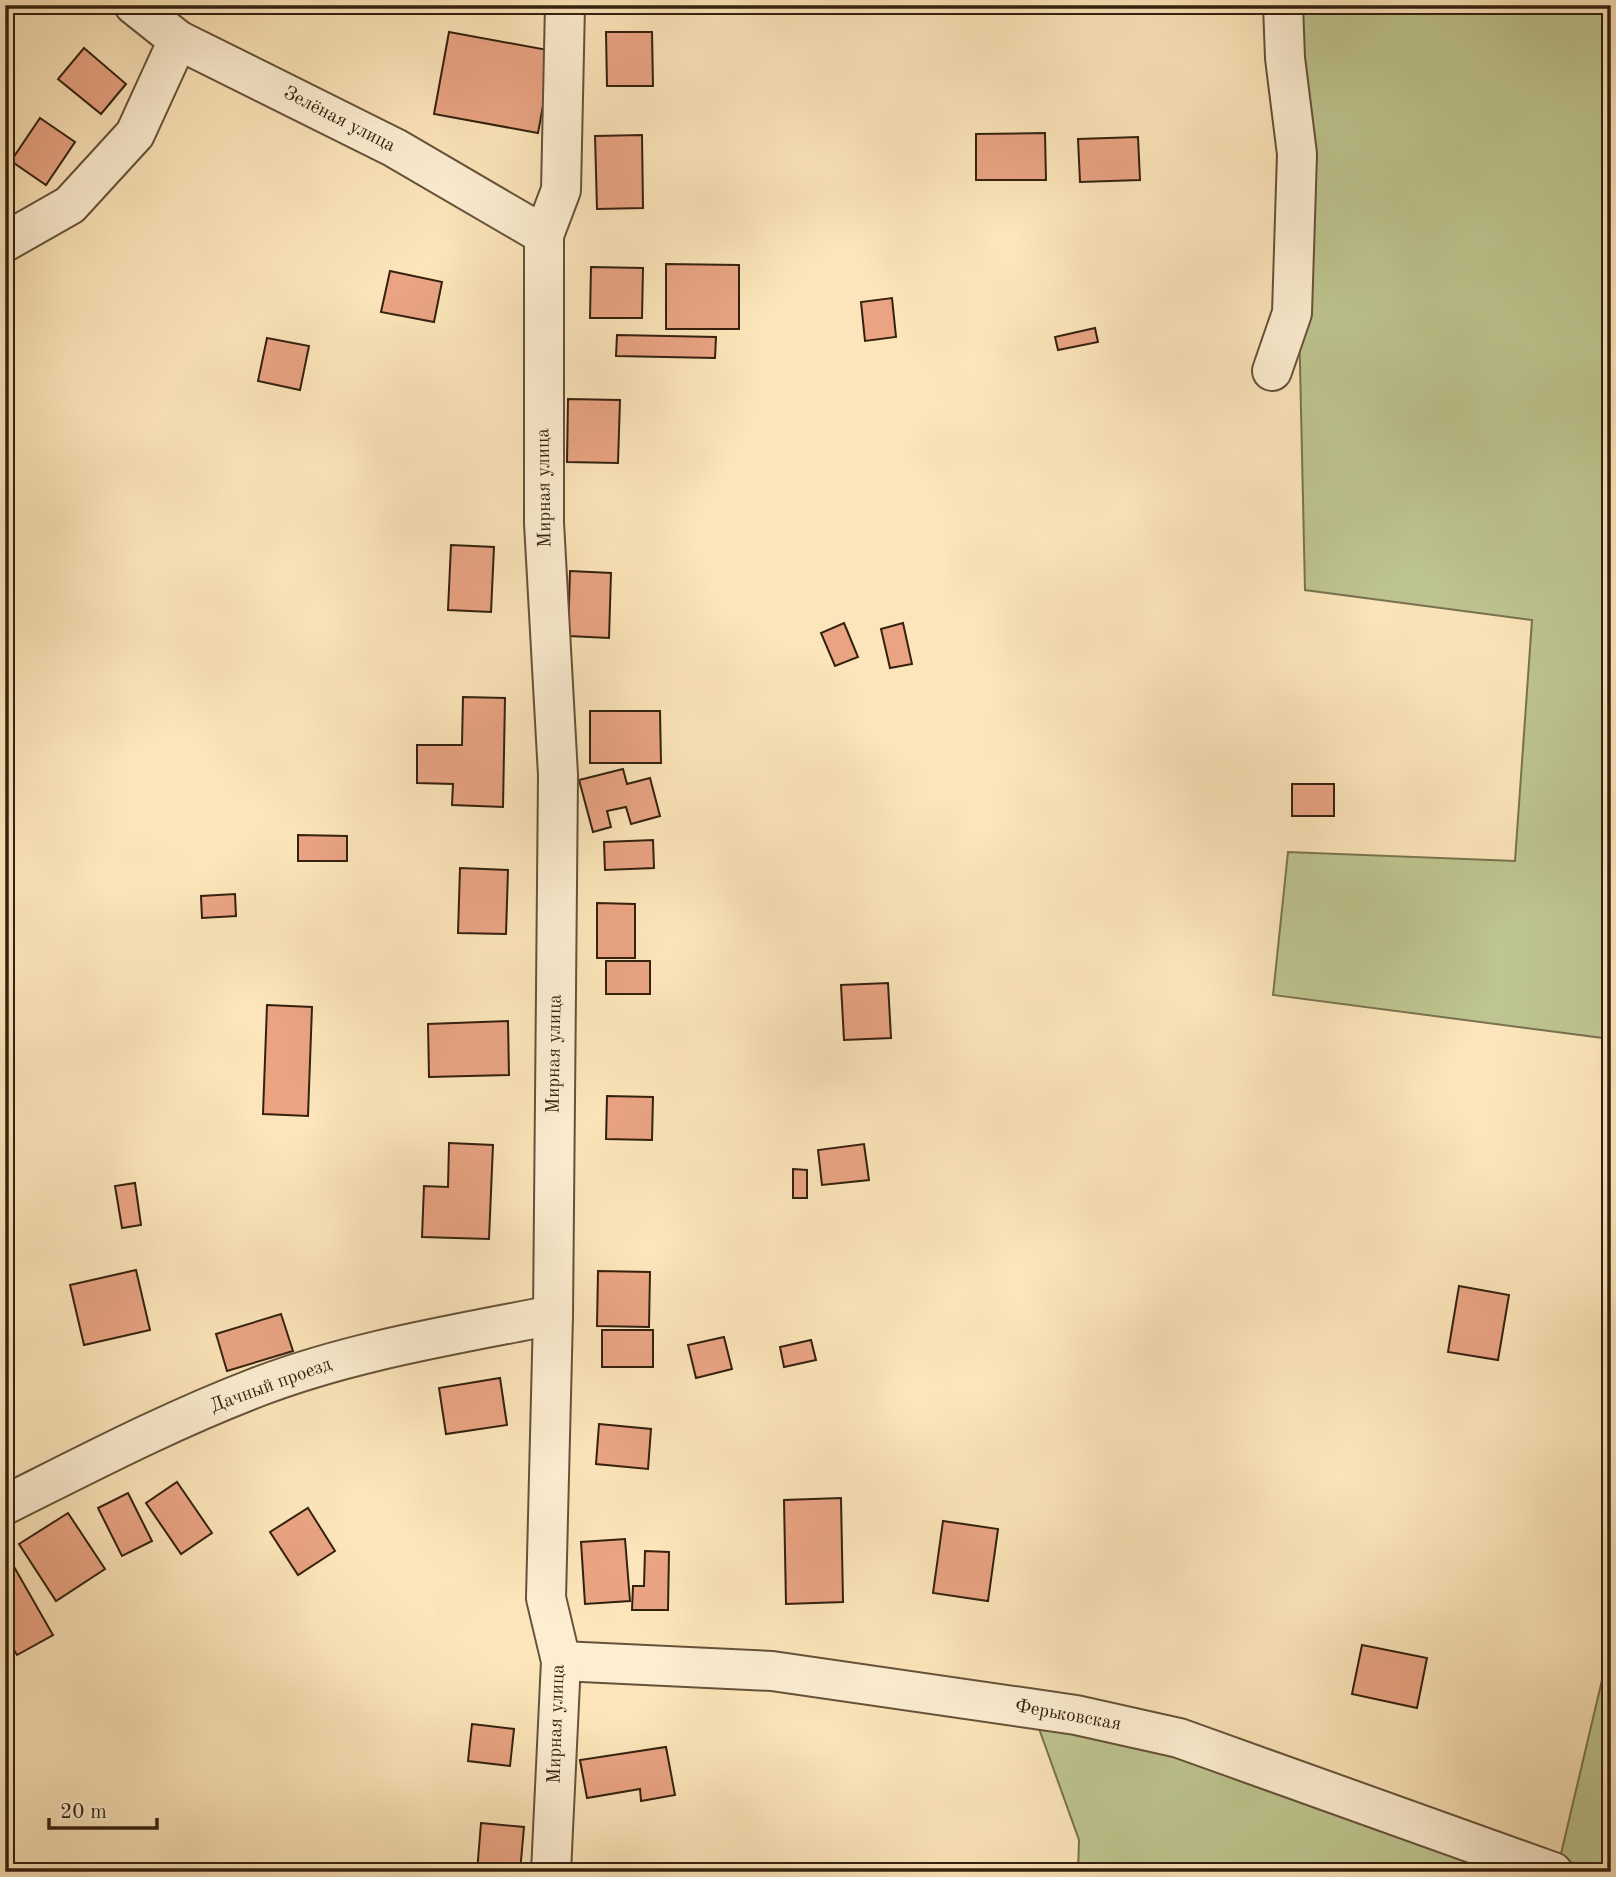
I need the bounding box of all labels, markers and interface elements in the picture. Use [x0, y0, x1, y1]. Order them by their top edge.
street label: Зелёная улица [280, 84, 398, 157]
street label: Мирная улица [534, 427, 556, 548]
street label: Мирная улица [544, 993, 566, 1114]
street label: Дачный проезд [208, 1355, 335, 1417]
street label: Мирная улица [545, 1663, 569, 1784]
street label: Ферьковская [1013, 1697, 1123, 1735]
scale bar [49, 1786, 158, 1830]
text: 20 m [60, 1802, 107, 1823]

